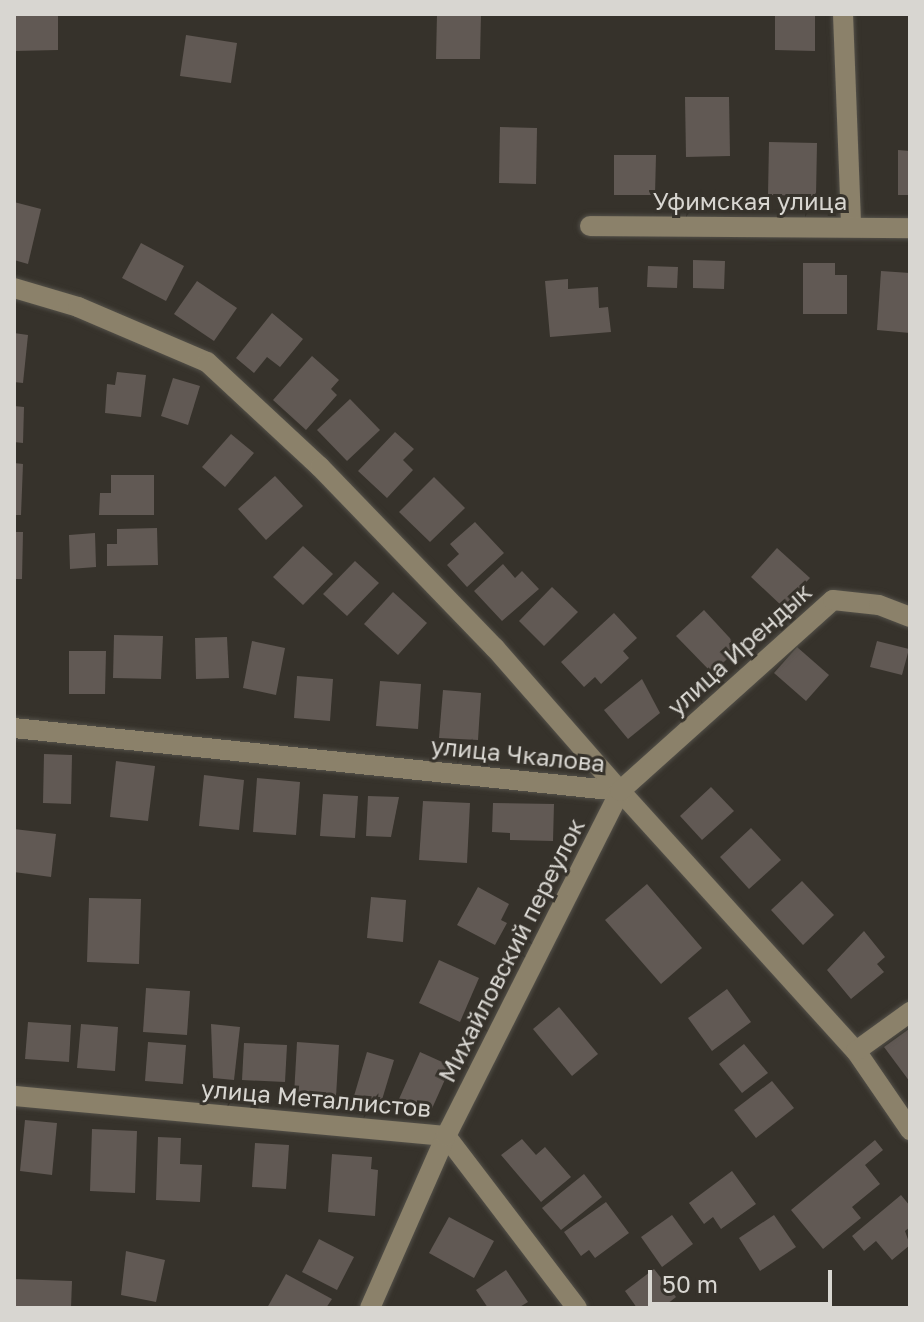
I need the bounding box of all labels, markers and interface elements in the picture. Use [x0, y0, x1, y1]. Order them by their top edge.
street label: Уфимская улица [653, 187, 847, 215]
street label: улица Ирендык [661, 577, 817, 721]
street label: улица Чкалова [429, 731, 607, 777]
street label: Михайловский переулок [432, 813, 590, 1087]
street label: улица Металлистов [200, 1074, 432, 1122]
scale bar [652, 1254, 836, 1304]
text: 50 m [662, 1269, 718, 1298]

